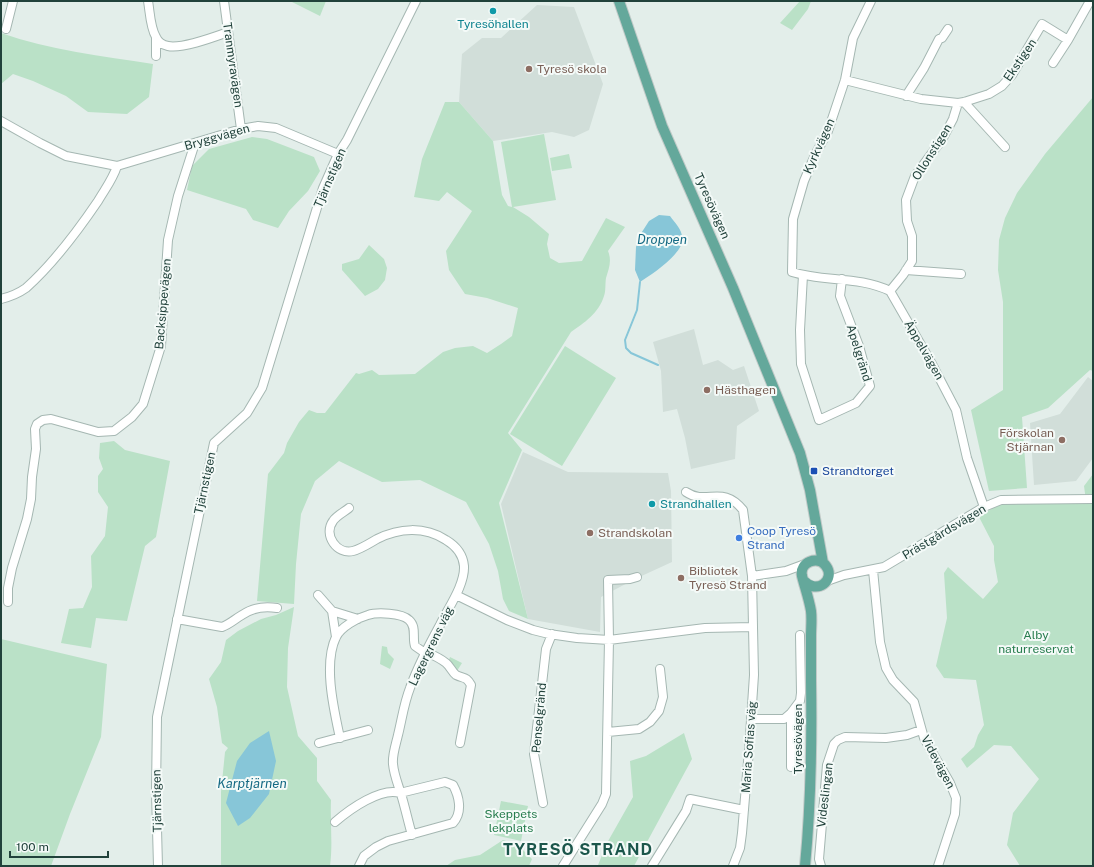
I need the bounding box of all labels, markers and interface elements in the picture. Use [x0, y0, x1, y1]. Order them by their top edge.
marker: Tyresöhallen [488, 6, 498, 16]
place label: Tyresöhallen [457, 17, 529, 31]
street label: Tranmyravägen [220, 22, 246, 109]
street label: Ekstigen [1001, 36, 1039, 84]
place label: Tyresö skola [537, 62, 607, 76]
marker: Tyresö skola [524, 64, 534, 74]
street label: Kyrkvägen [801, 116, 837, 176]
street label: Bryggvägen [183, 121, 251, 153]
street label: Ollonstigen [909, 121, 955, 183]
street label: Tjärnstigen [311, 146, 349, 210]
street label: Tyresövägen [691, 171, 733, 241]
water label: Droppen [637, 232, 687, 247]
street label: Backsippevägen [152, 258, 174, 350]
street label: Äppelvägen [901, 318, 947, 382]
street label: Apelgränd [844, 323, 874, 383]
place label: Hästhagen [715, 383, 776, 397]
marker: Hästhagen [702, 385, 712, 395]
place label: Förskolan Stjärnan [999, 426, 1054, 454]
marker: Förskolan Stjärnan [1057, 435, 1067, 445]
street label: Tjärnstigen [192, 451, 218, 515]
place label: Strandtorget [822, 464, 894, 478]
marker: Strandtorget [809, 466, 819, 476]
place label: Strandhallen [660, 497, 732, 511]
marker: Strandhallen [647, 499, 657, 509]
street label: Prästgårdsvägen [900, 502, 988, 562]
place label: Coop Tyresö Strand [747, 524, 816, 552]
place label: Strandskolan [598, 526, 672, 540]
marker: Strandskolan [585, 528, 595, 538]
marker: Coop Tyresö Strand [734, 533, 744, 543]
place label: Bibliotek Tyresö Strand [689, 564, 767, 592]
marker: Bibliotek Tyresö Strand [676, 573, 686, 583]
street label: Lagergrens väg [406, 604, 456, 688]
park label: Alby naturreservat [998, 628, 1074, 656]
street label: Penselgränd [529, 682, 549, 754]
street label: Maria Sofias väg [739, 701, 759, 793]
street label: Tyresövägen [791, 704, 805, 774]
street label: Videvägen [918, 733, 958, 791]
street label: Videslingan [814, 762, 836, 828]
street label: Tjärnstigen [149, 769, 165, 833]
water label: Karptjärnen [217, 776, 287, 791]
park label: Skeppets lekplats [485, 807, 537, 835]
scale bar [10, 833, 108, 859]
district label: TYRESÖ STRAND [503, 838, 653, 859]
text: 100 m [16, 840, 49, 854]

